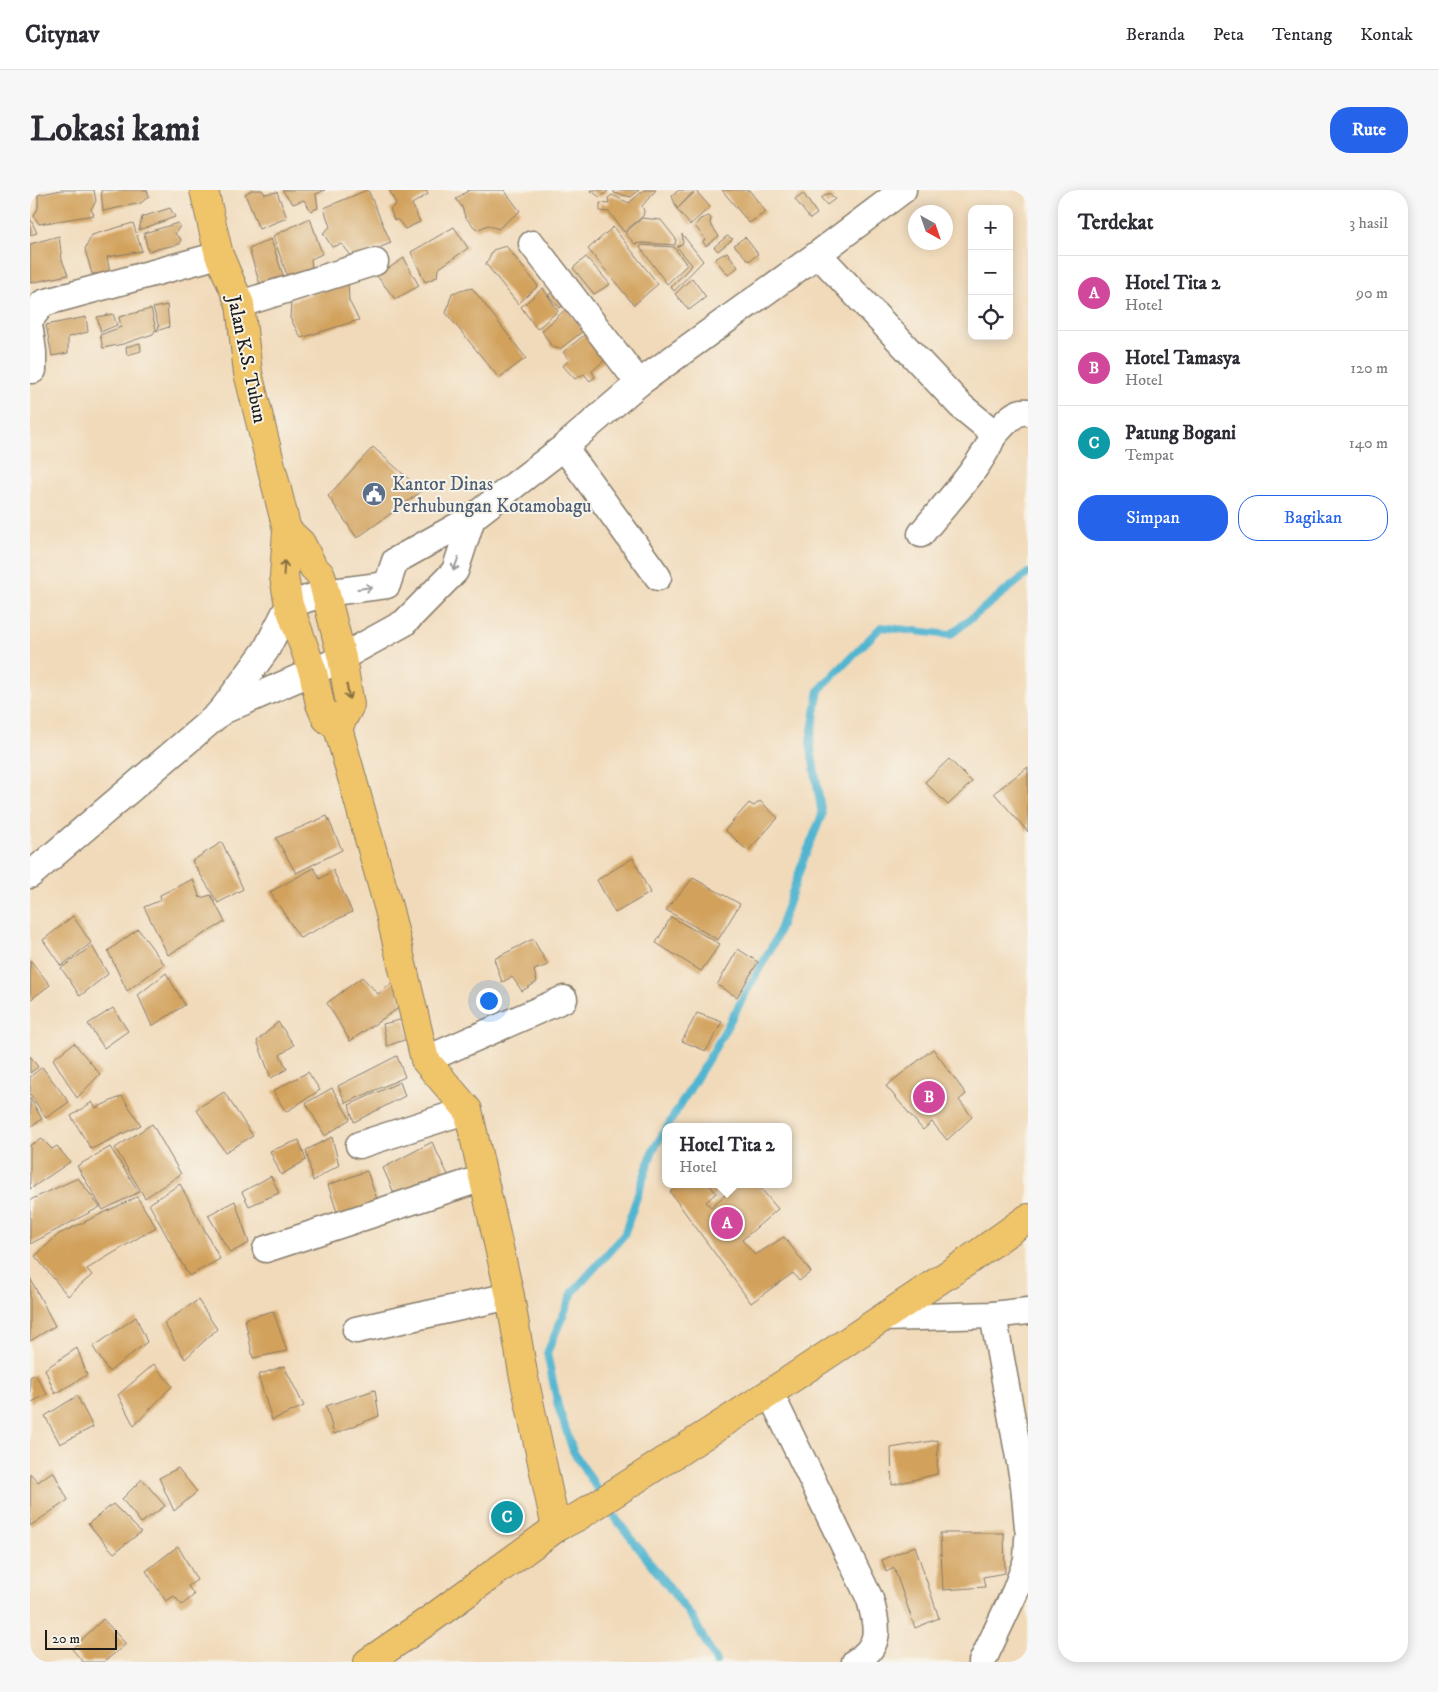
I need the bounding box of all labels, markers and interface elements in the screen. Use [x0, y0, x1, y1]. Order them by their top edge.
text: Citynav [25, 20, 99, 50]
text: Beranda [1126, 24, 1185, 46]
text: Peta [1213, 24, 1244, 46]
text: Tentang [1272, 24, 1332, 46]
text: Kontak [1360, 24, 1413, 46]
button: Rute [1330, 107, 1408, 153]
text: Lokasi kami [30, 108, 200, 152]
north arrow [908, 205, 953, 250]
map controls [968, 205, 1013, 340]
button: + [968, 205, 1013, 250]
text: Terdekat [1078, 210, 1153, 236]
text: 3 hasil [1349, 213, 1388, 233]
button: − [968, 250, 1013, 295]
text: Hotel Tita 2 [1125, 272, 1220, 295]
text: A [1089, 283, 1099, 303]
text: 90 m [1356, 283, 1388, 303]
street label: Jalan K.S. Tubun [221, 291, 271, 425]
button: locate [968, 295, 1013, 340]
text: Hotel [1125, 295, 1163, 315]
text: Hotel Tamasya [1125, 347, 1240, 370]
text: B [1089, 358, 1099, 378]
text: 120 m [1350, 358, 1388, 378]
text: Hotel [1125, 370, 1163, 390]
text: Patung Bogani [1125, 422, 1236, 445]
text: C [1089, 433, 1099, 453]
text: 140 m [1349, 433, 1388, 453]
text: Tempat [1125, 445, 1174, 465]
place label: Kantor Dinas Perhubungan Kotamobagu [392, 473, 591, 518]
public building icon: Kantor Dinas Perhubungan Kotamobagu [361, 481, 387, 507]
button: Simpan [1078, 495, 1228, 541]
button: Bagikan [1238, 495, 1388, 541]
one-way arrow [451, 556, 461, 571]
one-way arrow [280, 560, 289, 576]
one-way arrow [356, 583, 372, 593]
one-way arrow [344, 683, 354, 699]
your location [476, 988, 502, 1014]
pin: B [913, 1078, 945, 1116]
popup [662, 1123, 792, 1188]
text: Hotel Tita 2 [679, 1134, 775, 1157]
text: Hotel [679, 1157, 717, 1177]
pin: A [711, 1204, 743, 1242]
pin: C [491, 1498, 523, 1536]
scale bar [45, 1627, 118, 1650]
text: 20 m [52, 1630, 80, 1648]

